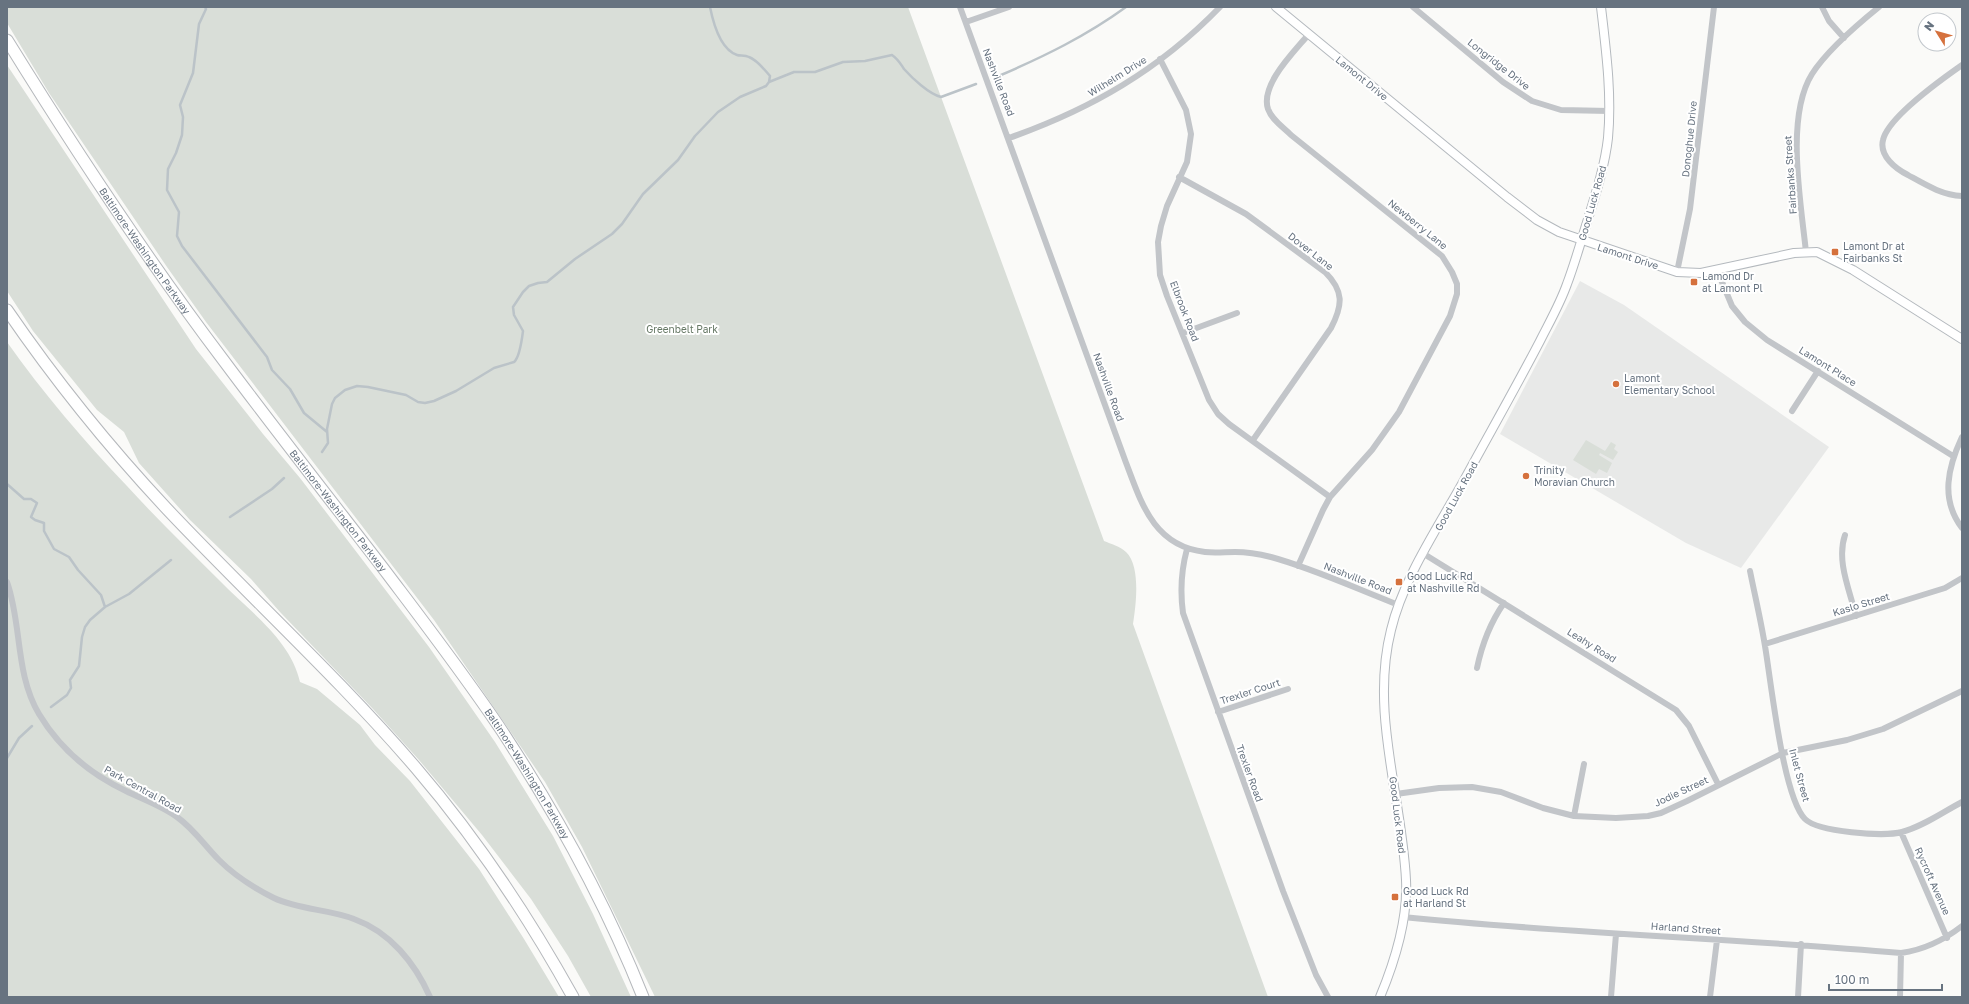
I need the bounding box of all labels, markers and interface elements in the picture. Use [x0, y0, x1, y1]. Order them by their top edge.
north arrow [1917, 12, 1957, 52]
text: N [1921, 18, 1936, 33]
street label: Longridge Drive [1465, 36, 1533, 92]
street label: Nashville Road [981, 46, 1017, 118]
street label: Wilhelm Drive [1086, 53, 1149, 99]
street label: Lamont Drive [1333, 53, 1391, 103]
street label: Donoghue Drive [1679, 100, 1699, 178]
street label: Fairbanks Street [1781, 135, 1799, 215]
street label: Good Luck Road [1576, 164, 1608, 242]
street label: Baltimore-Washington Parkway [97, 185, 193, 317]
street label: Newberry Lane [1386, 196, 1450, 252]
street label: Dover Lane [1286, 230, 1336, 272]
street label: Lamont Drive [1596, 240, 1660, 272]
place label: Lamont Dr at Fairbanks St [1843, 240, 1905, 264]
marker: Lamont Dr at Fairbanks St [1830, 247, 1840, 257]
place label: Lamond Dr at Lamont Pl [1702, 270, 1763, 294]
marker: Lamond Dr at Lamont Pl [1689, 277, 1699, 287]
street label: Elbrook Road [1168, 279, 1202, 343]
park label: Greenbelt Park [646, 323, 718, 335]
street label: Lamont Place [1797, 344, 1859, 389]
street label: Nashville Road [1091, 351, 1127, 423]
place label: Lamont Elementary School [1624, 372, 1715, 396]
marker: Lamont Elementary School [1611, 379, 1621, 389]
street label: Baltimore-Washington Parkway [288, 447, 390, 574]
street label: Good Luck Road [1432, 459, 1480, 533]
place label: Trinity Moravian Church [1534, 464, 1615, 488]
marker: Trinity Moravian Church [1521, 471, 1531, 481]
street label: Nashville Road [1322, 560, 1394, 596]
place label: Good Luck Rd at Nashville Rd [1407, 570, 1479, 594]
marker: Good Luck Rd at Nashville Rd [1394, 577, 1404, 587]
street label: Kaslo Street [1831, 590, 1891, 618]
street label: Leahy Road [1565, 625, 1619, 665]
street label: Trexler Court [1218, 676, 1282, 706]
street label: Baltimore-Washington Parkway [482, 706, 572, 841]
street label: Trexler Road [1234, 743, 1266, 803]
street label: Inlet Street [1787, 747, 1813, 803]
street label: Park Central Road [102, 763, 184, 815]
street label: Jodie Street [1652, 773, 1710, 809]
street label: Good Luck Road [1387, 776, 1409, 854]
street label: Rycroft Avenue [1913, 845, 1953, 917]
place label: Good Luck Rd at Harland St [1403, 885, 1469, 909]
marker: Good Luck Rd at Harland St [1390, 892, 1400, 902]
street label: Harland Street [1650, 920, 1722, 936]
scale bar [1829, 966, 1942, 992]
text: 100 m [1835, 972, 1869, 987]

